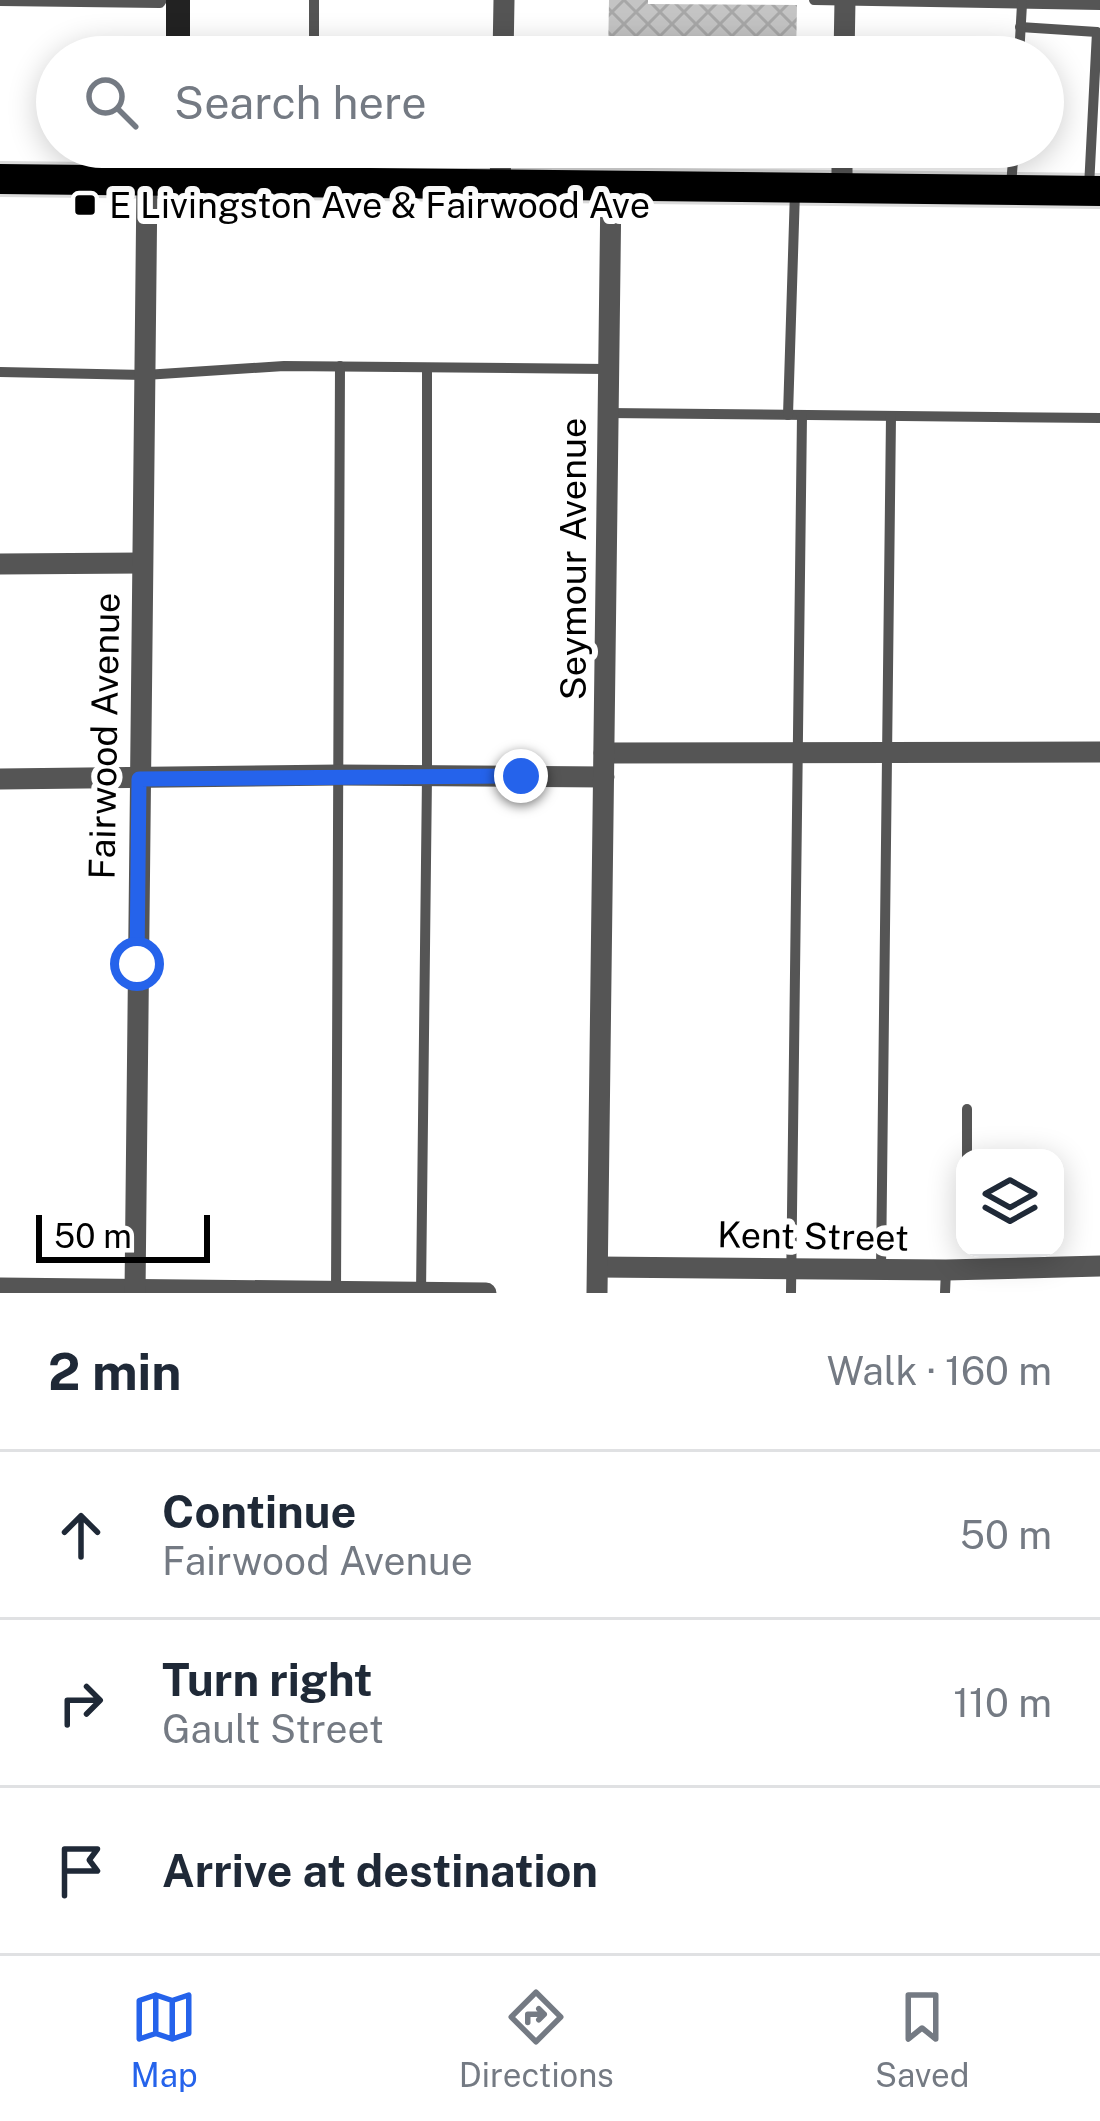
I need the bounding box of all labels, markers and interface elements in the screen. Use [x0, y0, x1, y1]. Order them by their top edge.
search box [36, 36, 1064, 168]
icon: search [78, 69, 144, 135]
text: Search here [174, 76, 427, 129]
place label: E Livingston Ave & Fairwood Ave [109, 184, 650, 226]
marker: E Livingston Ave & Fairwood Ave [72, 192, 98, 218]
street label: Seymour Avenue [552, 418, 594, 700]
street label: Fairwood Avenue [80, 592, 128, 880]
route end [494, 749, 548, 803]
route start [110, 937, 164, 991]
map controls [956, 1149, 1064, 1257]
button: layers [956, 1149, 1064, 1257]
scale bar [36, 1209, 210, 1262]
street label: Kent Street [717, 1213, 909, 1259]
text: 50 m [54, 1217, 132, 1255]
text: 2 min [48, 1342, 182, 1401]
text: Walk · 160 m [827, 1348, 1052, 1394]
text: Continue [162, 1485, 356, 1538]
icon: ahead [48, 1502, 114, 1568]
text: 50 m [960, 1512, 1052, 1558]
text: Fairwood Avenue [162, 1538, 473, 1584]
text: Turn right [162, 1653, 373, 1706]
icon: right [48, 1670, 114, 1736]
text: 110 m [953, 1680, 1052, 1726]
text: Gault Street [162, 1706, 384, 1752]
icon: arrive [48, 1838, 114, 1904]
text: Arrive at destination [162, 1844, 598, 1897]
tab: Map [131, 1984, 198, 2094]
tab: Directions [459, 1984, 614, 2094]
tab: Saved [875, 1984, 969, 2094]

